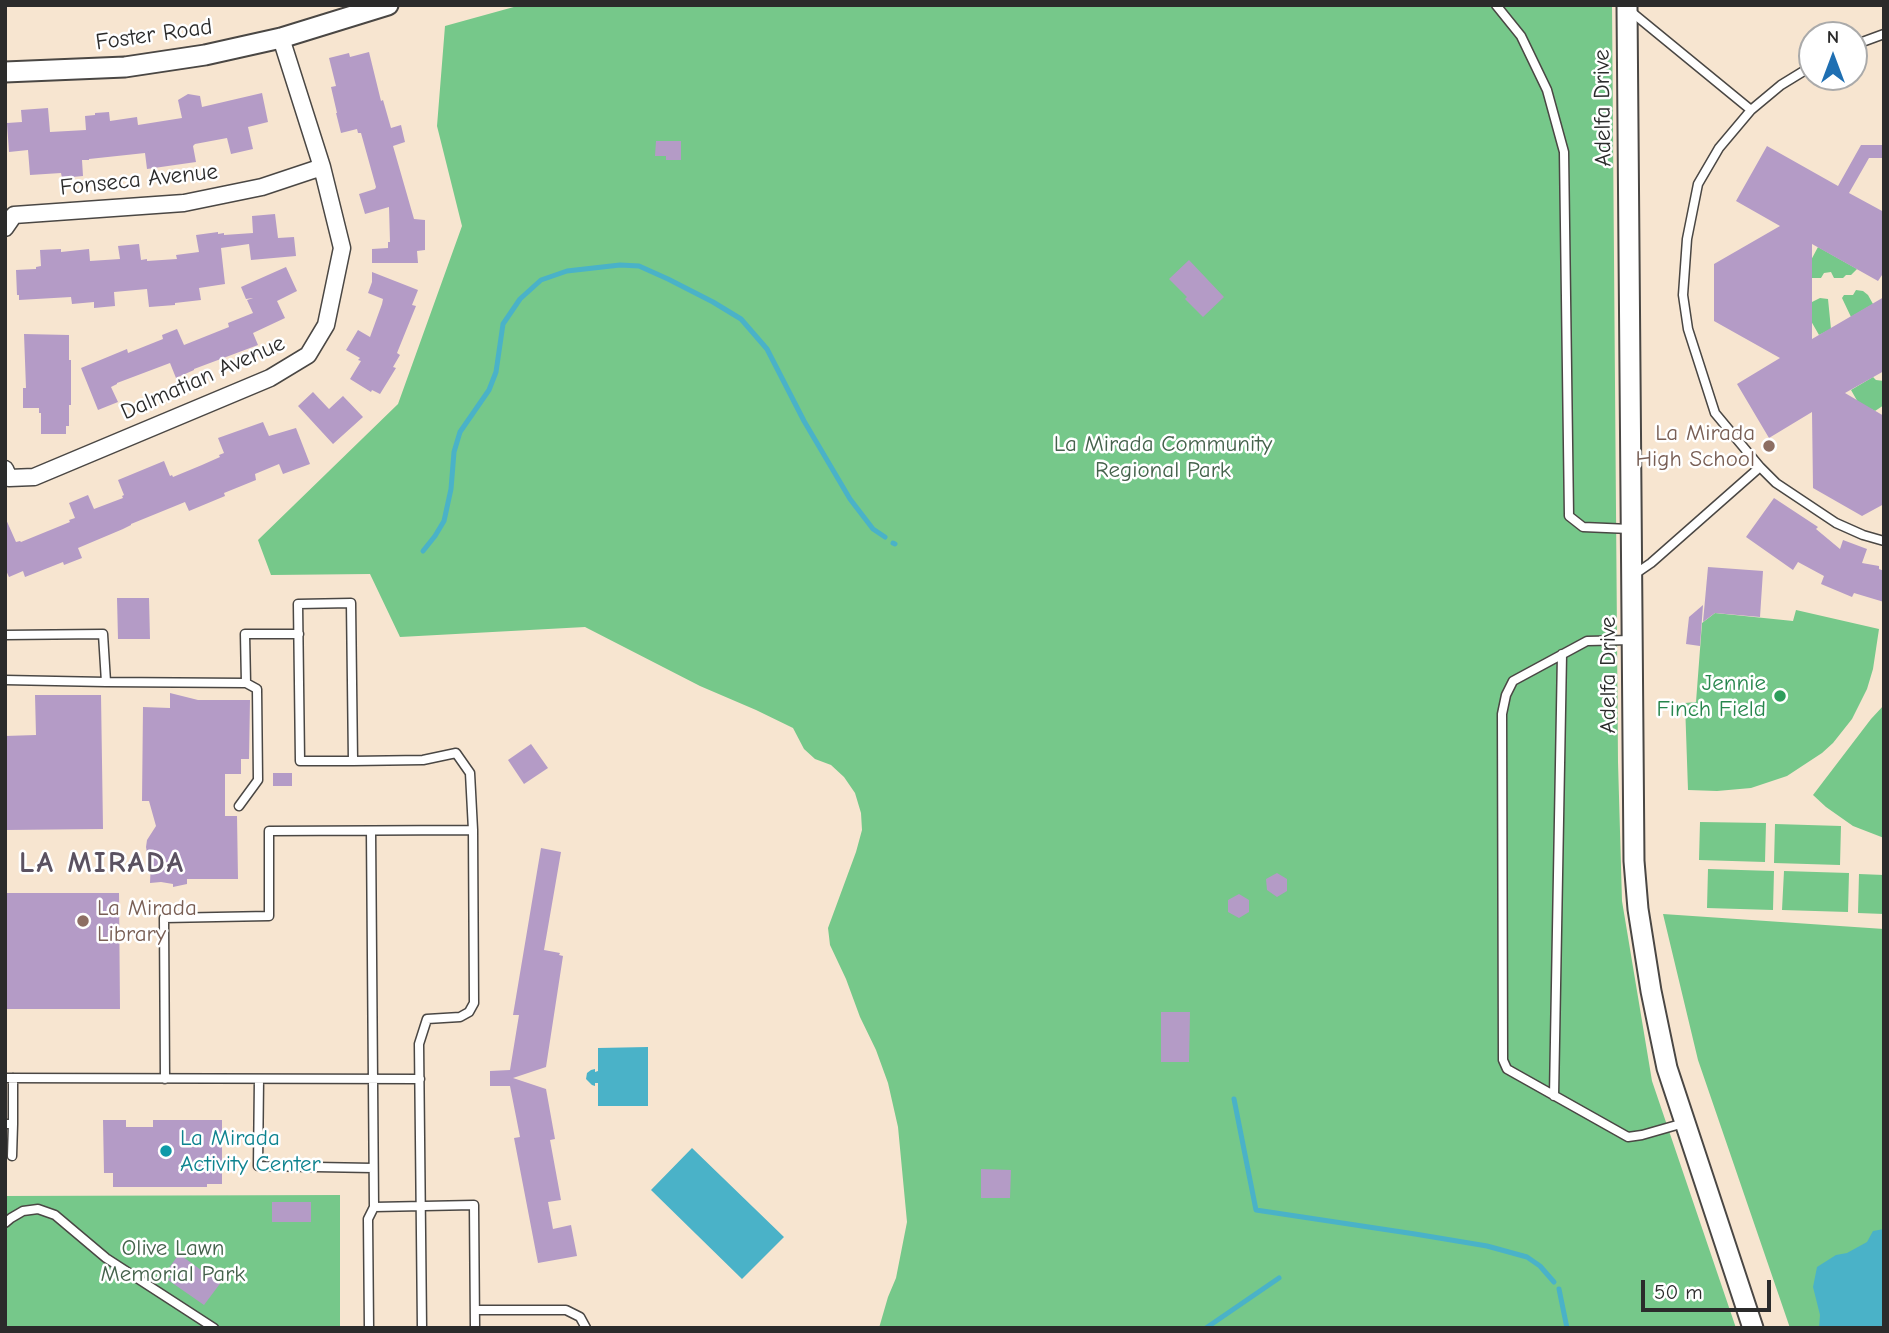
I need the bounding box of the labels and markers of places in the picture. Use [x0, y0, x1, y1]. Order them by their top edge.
place label: La Mirada High School [1635, 419, 1755, 473]
marker: La Mirada High School [1761, 438, 1777, 454]
place label: Jennie Finch Field [1656, 669, 1766, 723]
marker: Jennie Finch Field [1772, 688, 1788, 704]
place label: La Mirada Library [97, 894, 197, 948]
marker: La Mirada Library [75, 913, 91, 929]
place label: La Mirada Activity Center [180, 1124, 321, 1178]
marker: La Mirada Activity Center [158, 1143, 174, 1159]

